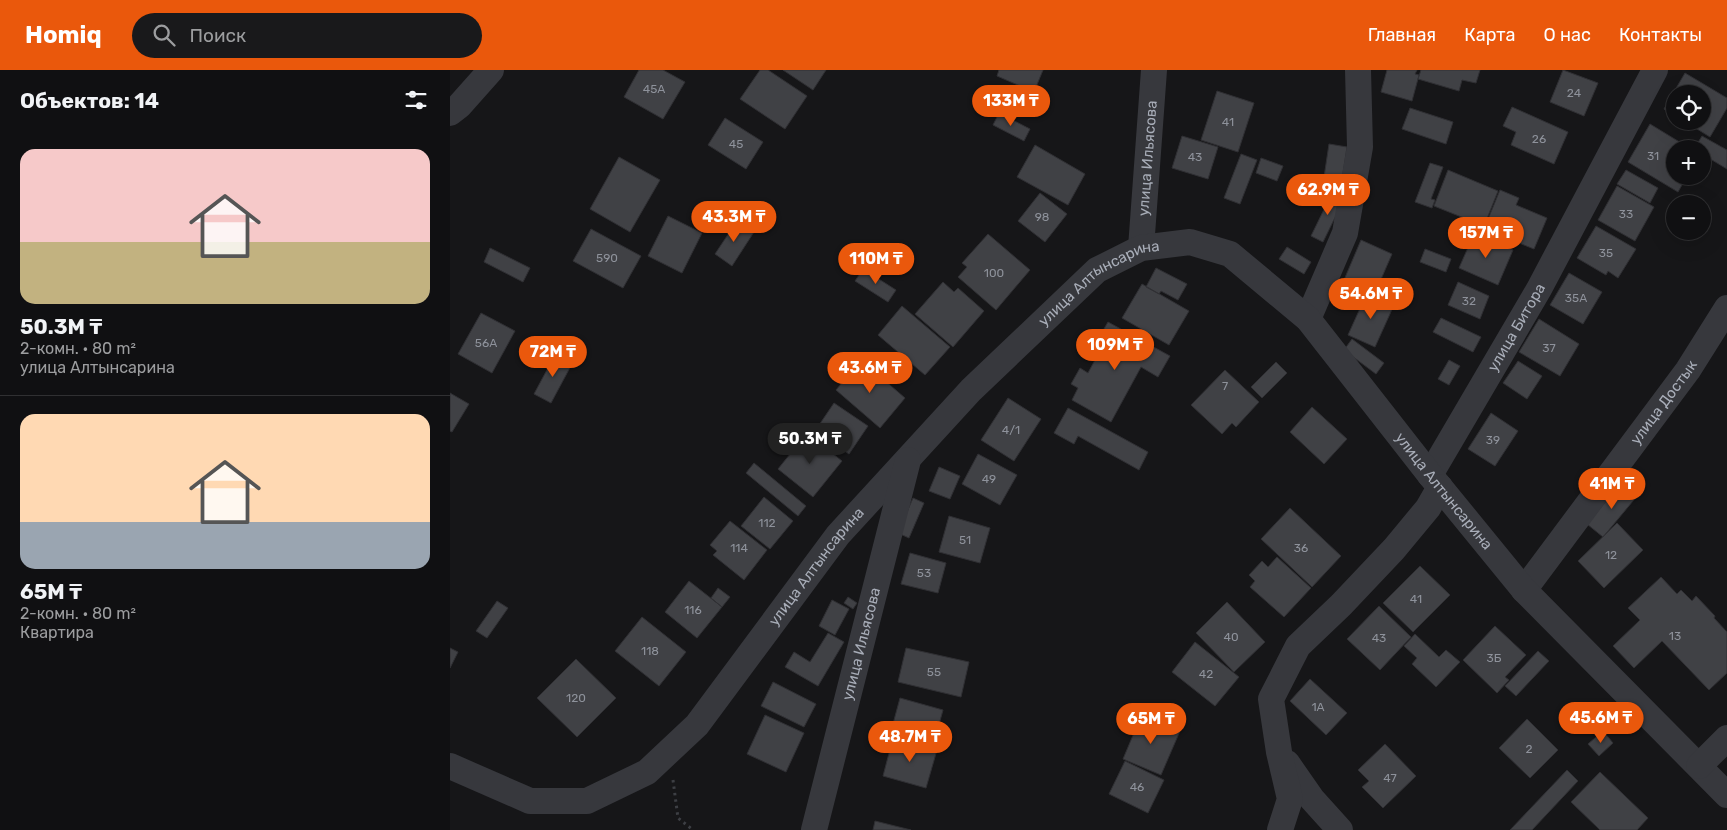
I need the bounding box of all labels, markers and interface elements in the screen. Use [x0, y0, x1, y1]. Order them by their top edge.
search box [132, 13, 482, 58]
text: Homiq [25, 21, 102, 49]
icon: search [150, 21, 178, 49]
text: Поиск [190, 24, 246, 47]
text: Главная [1368, 24, 1436, 46]
text: Карта [1464, 24, 1516, 46]
text: О нас [1544, 24, 1591, 46]
text: Контакты [1619, 24, 1702, 46]
house number: 45А [643, 82, 665, 96]
pin: 133M ₸ [970, 85, 1052, 127]
map controls [1666, 85, 1711, 240]
button: locate [1666, 85, 1711, 130]
icon: filters [402, 86, 430, 114]
house number: 24 [1567, 86, 1582, 100]
text: Объектов: 14 [20, 88, 159, 113]
text: 133M ₸ [983, 91, 1039, 110]
street label: улица Ильясова [1134, 100, 1161, 217]
house number: 41 [1222, 115, 1234, 129]
house number: 26 [1532, 132, 1546, 146]
house number: 45 [729, 137, 743, 151]
button: + [1666, 140, 1711, 185]
house number: 31 [1647, 149, 1659, 163]
house number: 43 [1188, 150, 1202, 164]
pin: 62.9M ₸ [1282, 174, 1374, 216]
text: 62.9M ₸ [1297, 180, 1359, 199]
icon: home [180, 181, 270, 271]
button: − [1666, 195, 1711, 240]
pin: 43.3M ₸ [688, 200, 780, 243]
text: 43.3M ₸ [702, 207, 766, 226]
house number: 33 [1619, 207, 1633, 221]
house number: 98 [1035, 210, 1049, 224]
pin: 157M ₸ [1445, 216, 1527, 259]
text: 157M ₸ [1459, 223, 1513, 242]
street label: улица Алтынсарина [1035, 237, 1160, 330]
pin: 110M ₸ [835, 242, 917, 285]
house number: 35 [1599, 246, 1613, 260]
text: 110M ₸ [849, 249, 903, 268]
house number: 590 [596, 251, 618, 265]
house number: 100 [984, 266, 1004, 280]
pin: 54.6M ₸ [1325, 278, 1417, 320]
street label: улица Битора [1484, 280, 1549, 375]
text: 54.6M ₸ [1340, 284, 1402, 303]
house number: 35А [1565, 291, 1587, 305]
house number: 32 [1462, 294, 1476, 308]
text: 50.3M ₸ [20, 314, 103, 339]
pin: 109M ₸ [1074, 328, 1156, 371]
text: 109M ₸ [1087, 335, 1143, 354]
house number: 56А [475, 336, 497, 350]
pin: 72M ₸ [518, 336, 588, 378]
text: 2-комн. · 80 m² [20, 339, 136, 358]
house number: 37 [1542, 341, 1556, 355]
text: 72M ₸ [530, 342, 576, 361]
pin: 43.6M ₸ [824, 352, 916, 394]
street label: улица Достык [1627, 357, 1701, 448]
text: улица Алтынсарина [20, 358, 175, 377]
text: 43.6M ₸ [838, 358, 902, 377]
house number: 7 [1222, 379, 1228, 393]
pin: 50.3M ₸ [764, 422, 856, 465]
house number: 4/1 [1002, 423, 1020, 437]
text: 50.3M ₸ [779, 429, 841, 448]
street label: улица Алтынсарина [1391, 429, 1496, 553]
house number: 39 [1486, 433, 1500, 447]
icon: home [180, 447, 270, 537]
pin: 41M ₸ [1577, 468, 1647, 510]
house number: 49 [982, 472, 996, 486]
text: 41M ₸ [1589, 474, 1635, 493]
street label: улица Алтынсарина [765, 504, 868, 629]
house number: 112 [758, 516, 776, 530]
house number: 51 [959, 533, 971, 547]
house number: 114 [730, 541, 748, 555]
house number: 36 [1294, 541, 1308, 555]
house number: 12 [1605, 548, 1617, 562]
house number: 53 [917, 566, 931, 580]
text: 65M ₸ [20, 579, 82, 604]
street label: улица Ильясова [838, 585, 884, 702]
house number: 41 [1410, 592, 1422, 606]
house number: 116 [684, 603, 702, 617]
text: 2-комн. · 80 m² [20, 604, 136, 623]
text: Квартира [20, 623, 94, 642]
house number: 13 [1669, 629, 1681, 643]
house number: 40 [1223, 630, 1239, 644]
house number: 43 [1372, 631, 1386, 645]
house number: 118 [641, 644, 659, 658]
house number: 3Б [1487, 651, 1502, 665]
house number: 55 [927, 665, 941, 679]
house number: 42 [1199, 667, 1213, 681]
house number: 120 [566, 691, 586, 705]
house number: 1А [1311, 700, 1325, 714]
pin: 65M ₸ [1116, 702, 1186, 745]
pin: 45.6M ₸ [1555, 702, 1647, 744]
text: 45.6M ₸ [1570, 708, 1632, 727]
text: 65M ₸ [1127, 709, 1175, 728]
pin: 48.7M ₸ [864, 720, 956, 763]
text: 48.7M ₸ [879, 727, 941, 746]
house number: 2 [1525, 742, 1533, 756]
house number: 47 [1383, 771, 1397, 785]
house number: 46 [1130, 780, 1144, 794]

